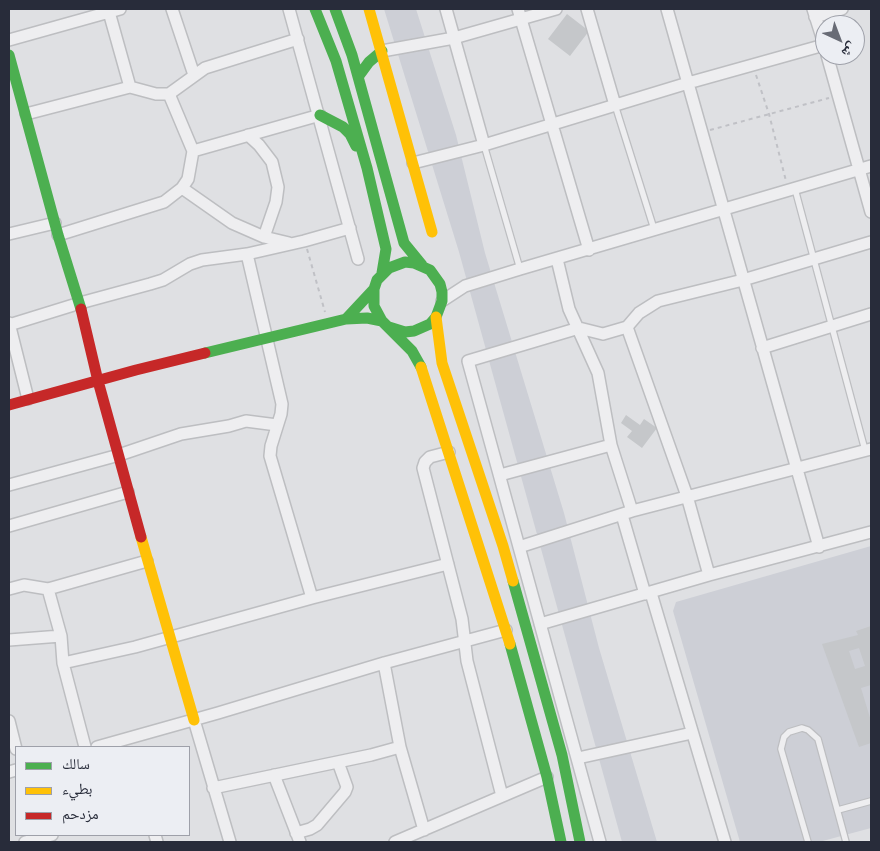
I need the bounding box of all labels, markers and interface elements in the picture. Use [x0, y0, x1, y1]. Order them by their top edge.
north arrow [815, 15, 865, 65]
text: ش [839, 39, 860, 61]
legend [15, 746, 190, 836]
text: سالك [62, 755, 90, 773]
text: بطيء [62, 780, 92, 798]
text: مزدحم [62, 805, 99, 823]

